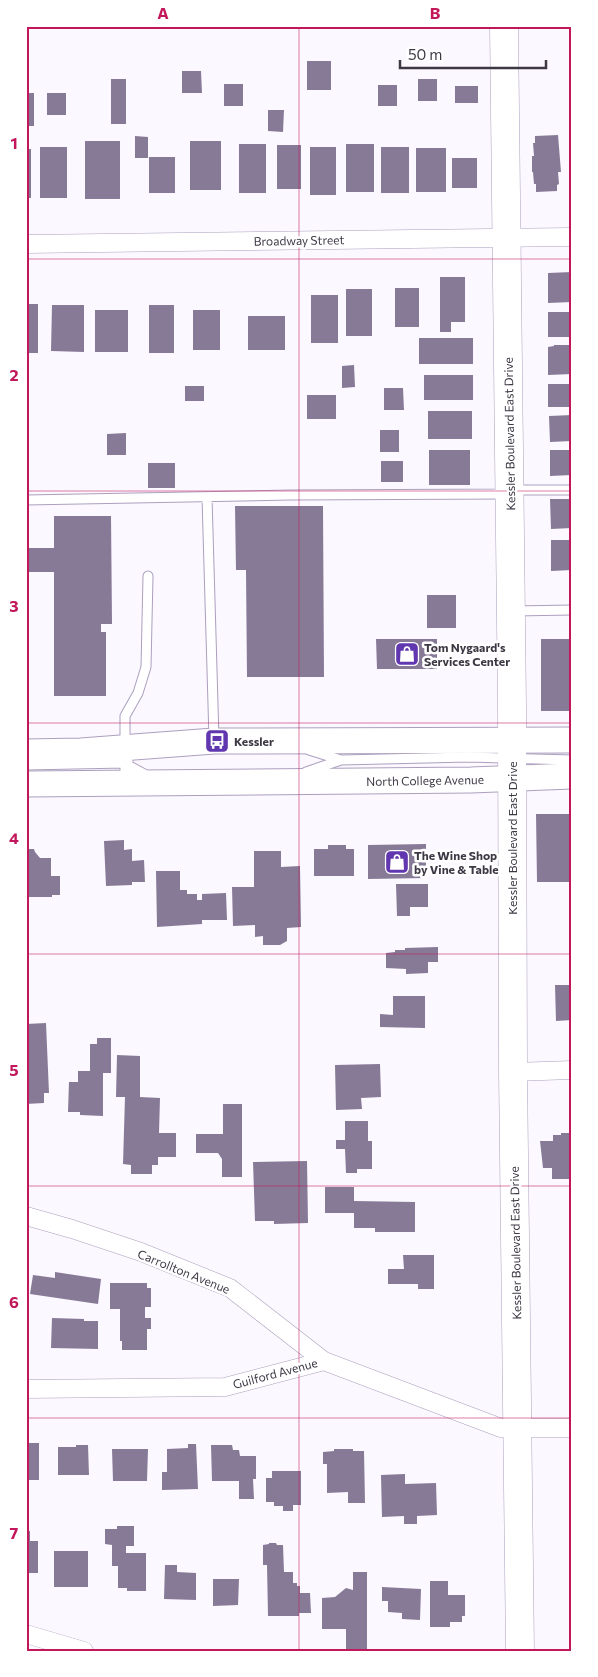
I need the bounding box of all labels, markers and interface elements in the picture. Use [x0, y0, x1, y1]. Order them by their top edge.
text: A [157, 3, 169, 22]
text: B [430, 3, 441, 22]
scale bar [400, 38, 547, 70]
text: 50 m [408, 45, 442, 63]
text: 1 [10, 133, 18, 152]
street label: Broadway Street [254, 232, 345, 248]
street label: Kessler Boulevard East Drive [501, 357, 517, 511]
text: 2 [9, 365, 19, 384]
text: 3 [9, 596, 19, 615]
place label: Tom Nygaard's Services Center [424, 640, 510, 668]
shop icon: Tom Nygaard's Services Center [394, 641, 420, 667]
bus stop icon: Kessler [204, 728, 230, 754]
place label: Kessler [234, 734, 274, 748]
street label: Kessler Boulevard East Drive [505, 761, 519, 915]
street label: North College Avenue [366, 772, 484, 788]
text: 4 [9, 828, 19, 847]
place label: The Wine Shop by Vine & Table [414, 848, 499, 876]
shop icon: The Wine Shop by Vine & Table [384, 849, 410, 875]
text: 5 [9, 1060, 19, 1079]
street label: Kessler Boulevard East Drive [507, 1166, 523, 1320]
street label: Carrollton Avenue [136, 1246, 232, 1296]
text: 6 [9, 1292, 19, 1311]
street label: Guilford Avenue [231, 1355, 319, 1391]
text: 7 [10, 1523, 19, 1542]

